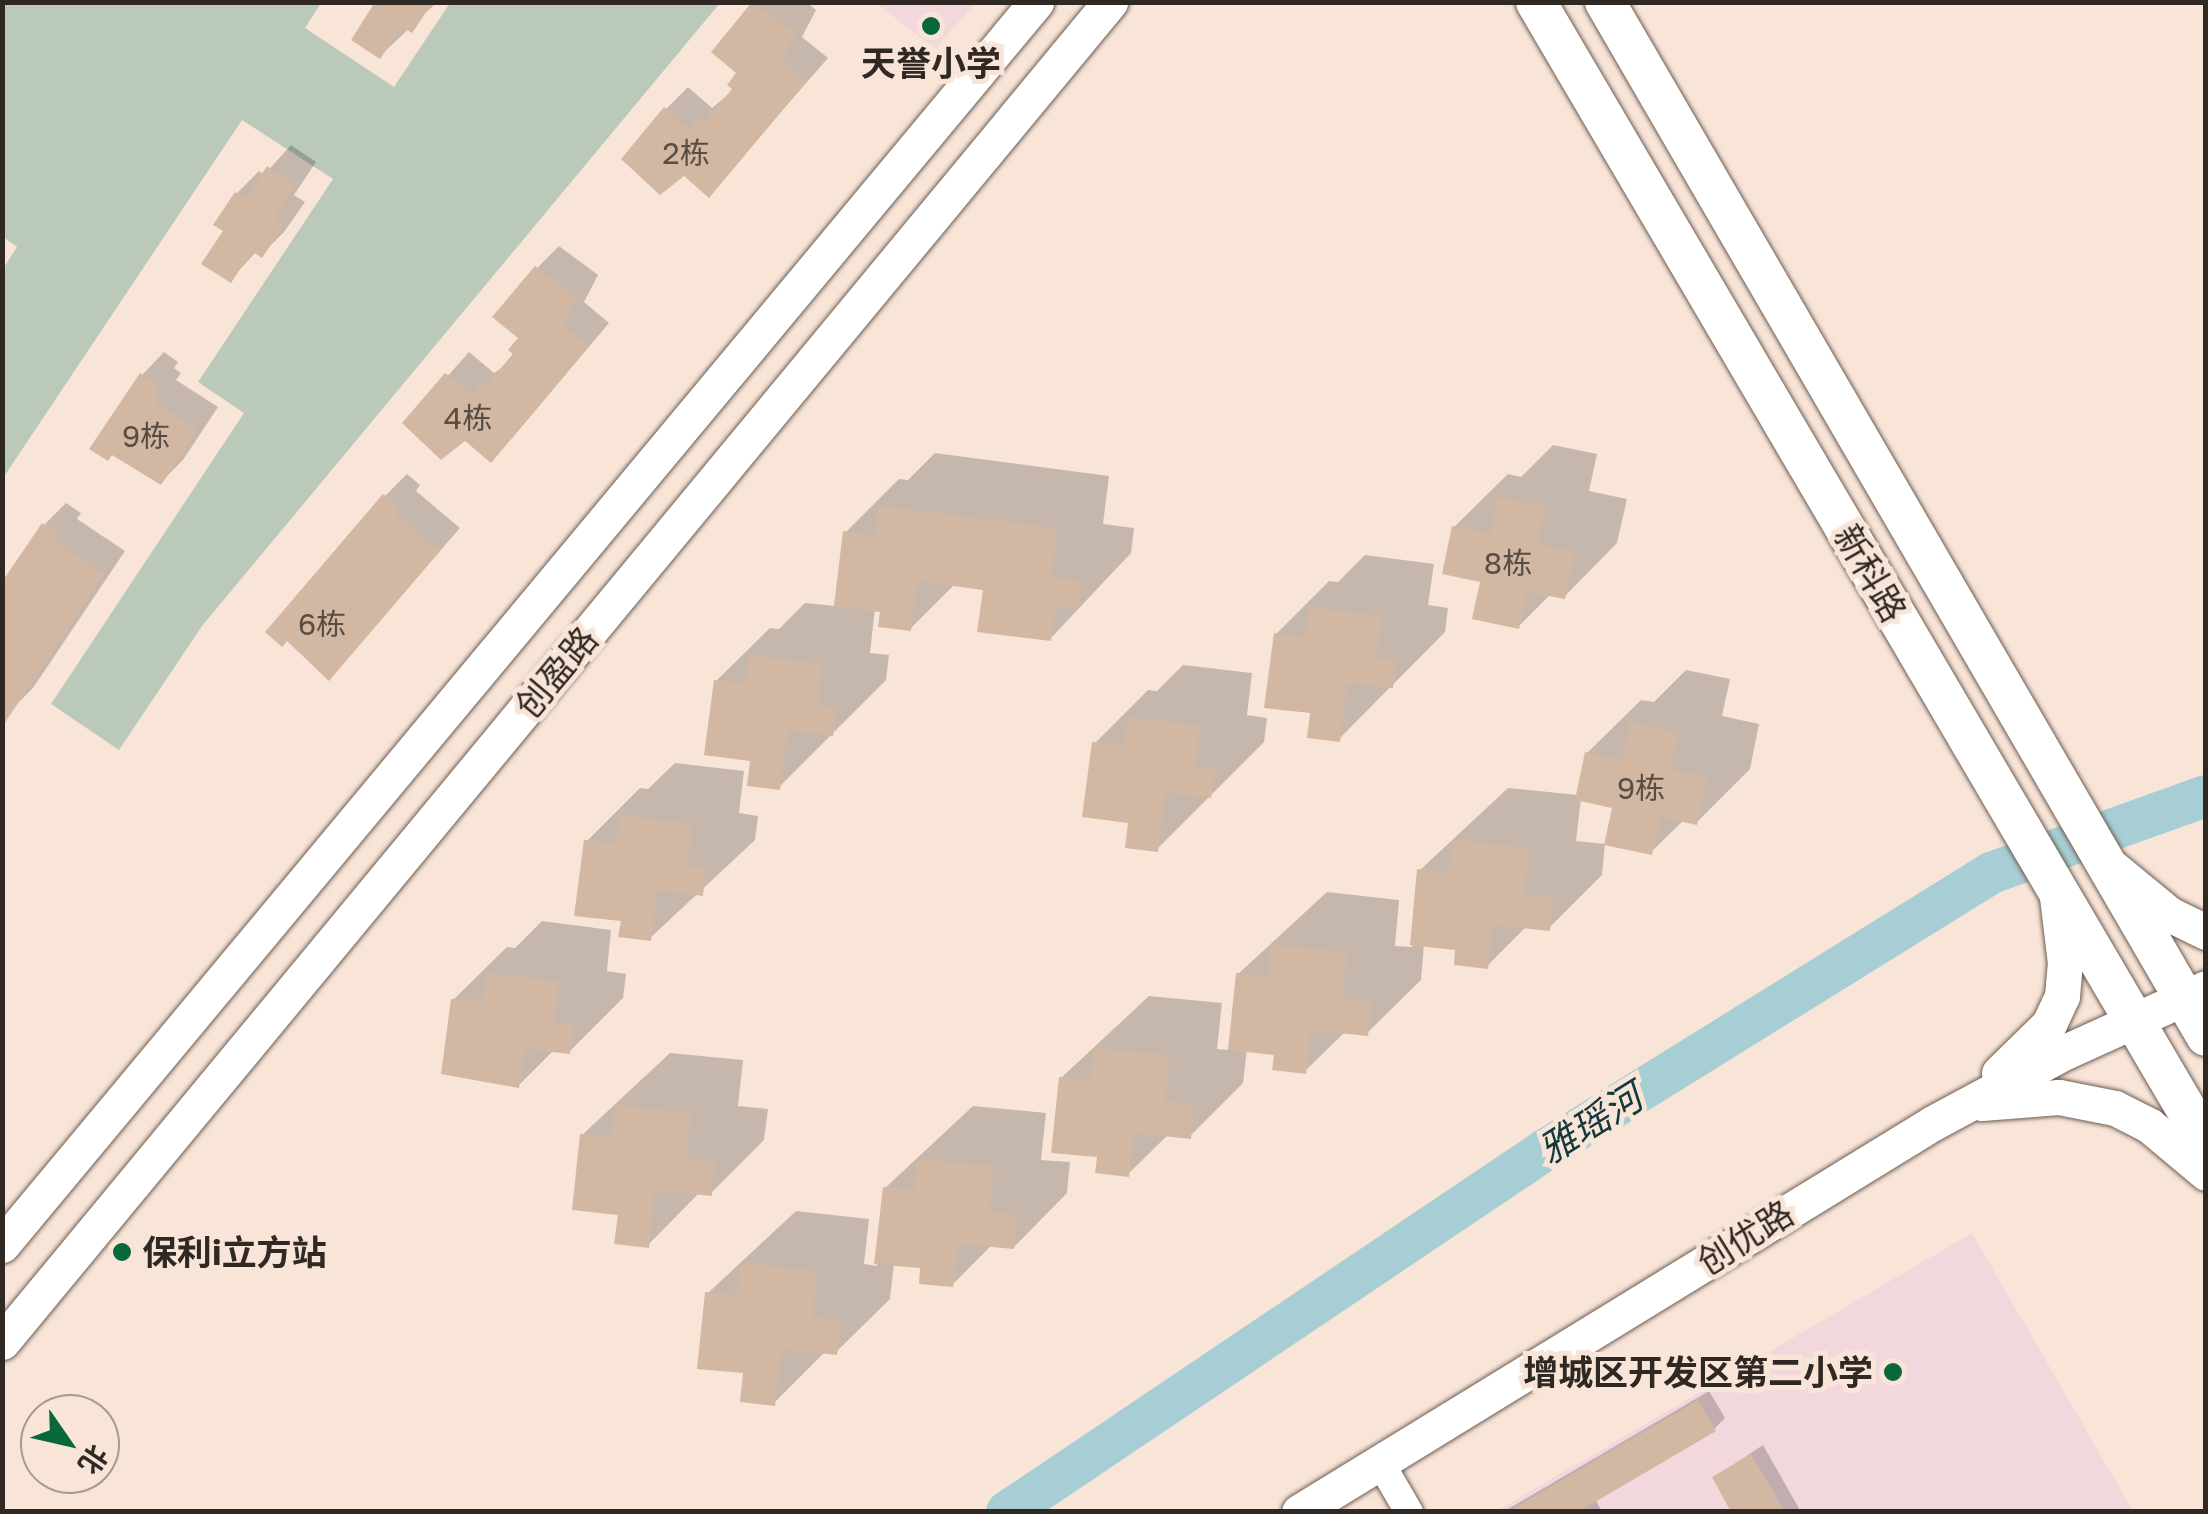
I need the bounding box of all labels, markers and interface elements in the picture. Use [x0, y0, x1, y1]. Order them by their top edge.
marker: 天誉小学 [920, 15, 942, 37]
place label: 天誉小学 [861, 42, 1001, 84]
house number: 2栋 [662, 135, 710, 171]
house number: 4栋 [444, 400, 492, 436]
house number: 9栋 [122, 418, 170, 454]
street label: 新科路 [1827, 517, 1915, 629]
house number: 8栋 [1484, 545, 1532, 581]
house number: 6栋 [298, 606, 346, 642]
street label: 创盈路 [506, 618, 606, 726]
house number: 9栋 [1617, 770, 1665, 806]
water label: 雅瑶河 [1530, 1073, 1650, 1173]
street label: 创优路 [1689, 1191, 1801, 1283]
place label: 保利i立方站 [142, 1231, 327, 1273]
marker: 保利i立方站 [111, 1241, 133, 1263]
place label: 增城区开发区第二小学 [1523, 1351, 1873, 1393]
marker: 增城区开发区第二小学 [1882, 1361, 1904, 1383]
north arrow [20, 1394, 120, 1494]
text: 北 [72, 1439, 115, 1481]

